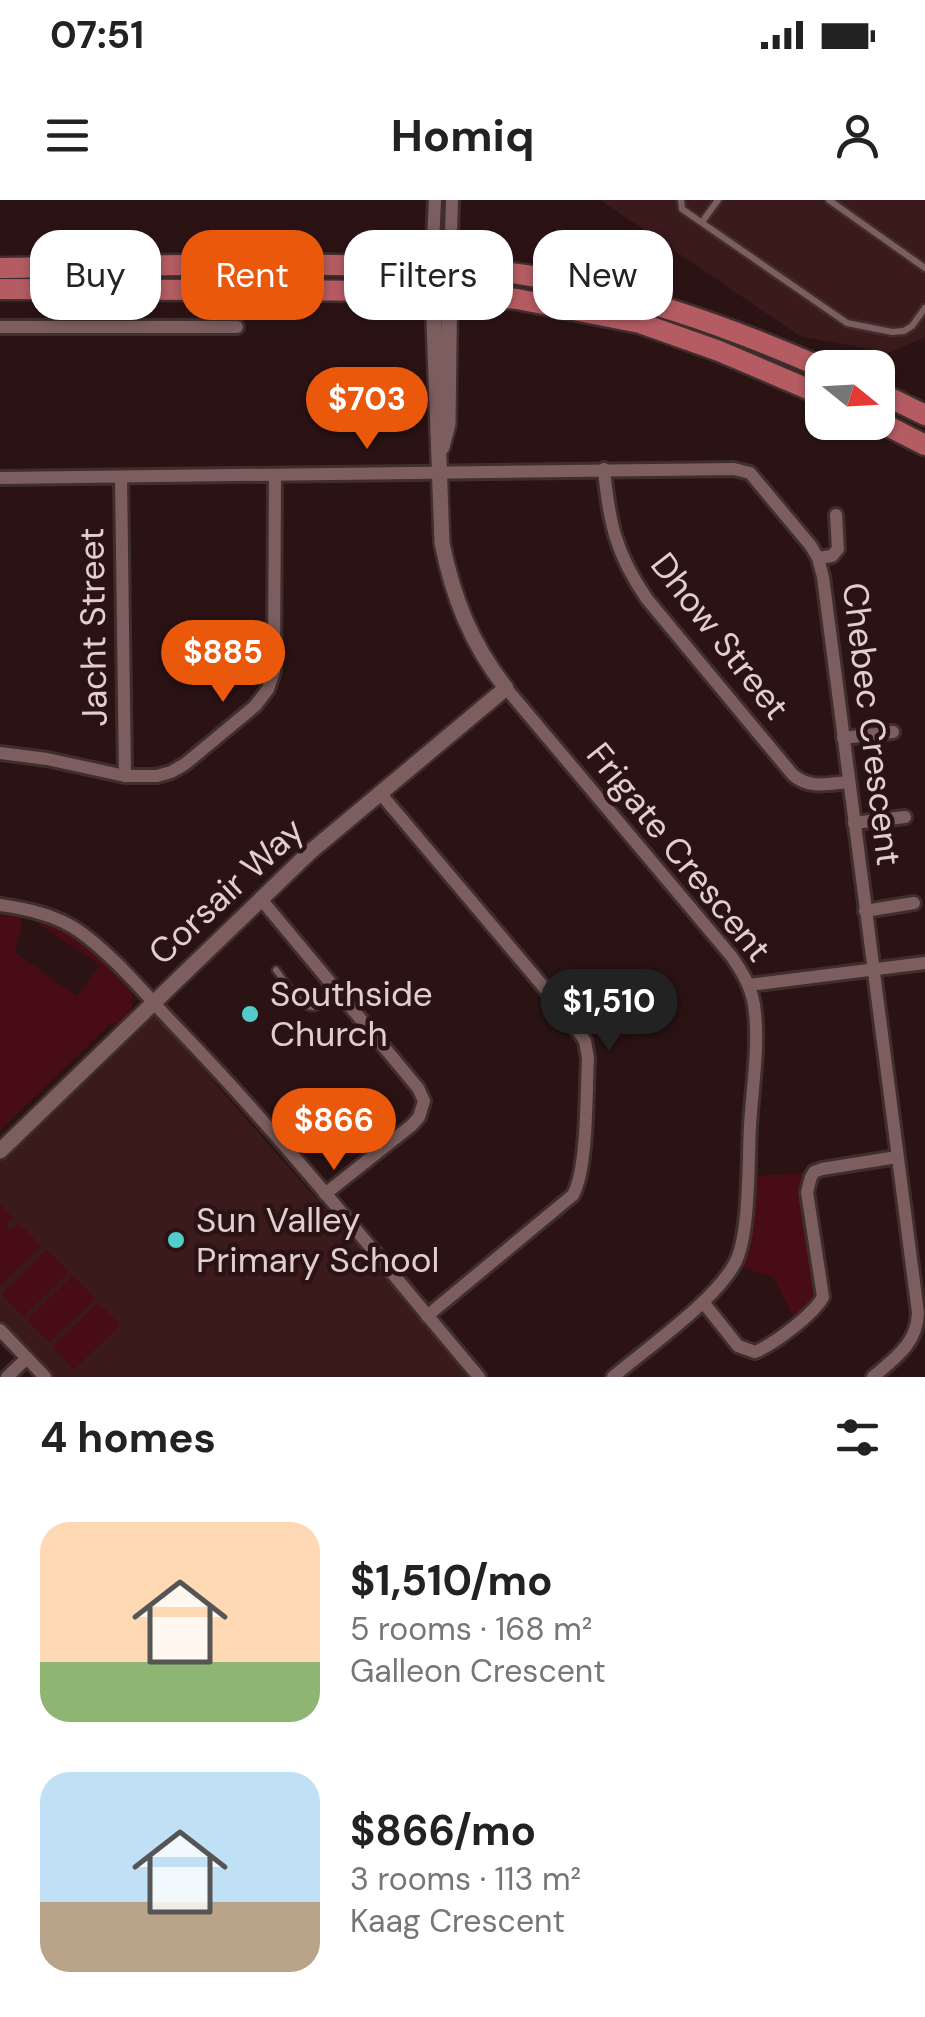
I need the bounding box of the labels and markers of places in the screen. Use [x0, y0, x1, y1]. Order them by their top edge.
pin: $703 [308, 367, 426, 452]
pin: $885 [164, 620, 282, 705]
pin: $1,510 [528, 969, 690, 1054]
place label: Southside Church [270, 971, 433, 1057]
marker: Southside Church [239, 1003, 261, 1025]
pin: $866 [275, 1088, 393, 1173]
place label: Sun Valley Primary School [196, 1197, 439, 1283]
marker: Sun Valley Primary School [165, 1229, 187, 1251]

